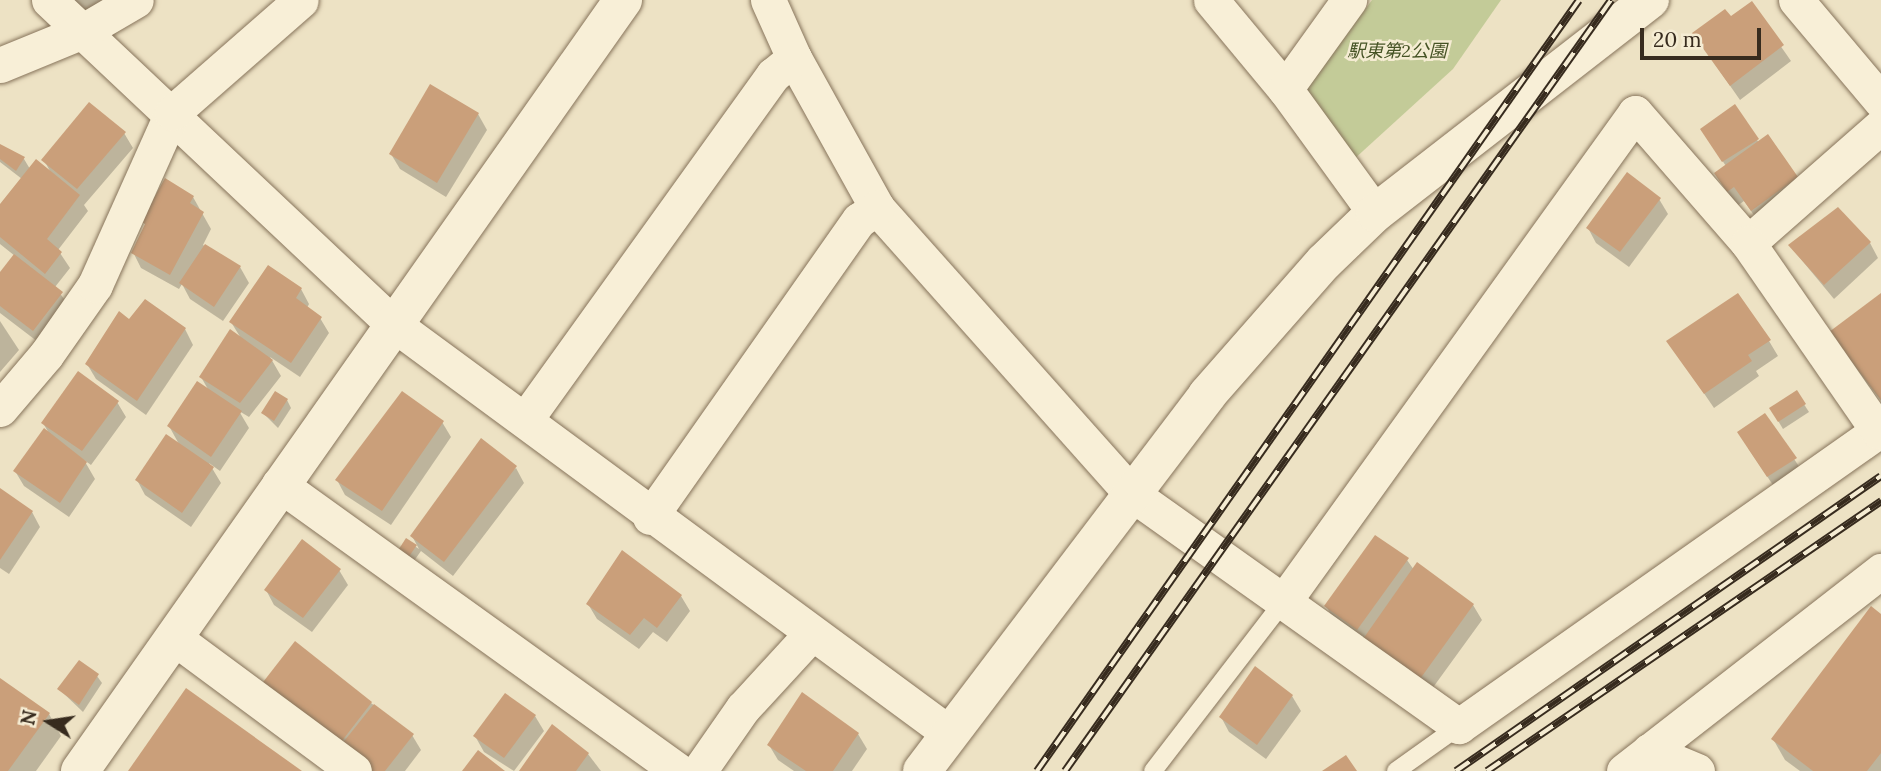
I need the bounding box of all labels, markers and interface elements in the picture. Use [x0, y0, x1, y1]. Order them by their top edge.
scale bar [1643, 14, 1764, 58]
text: 20 m [1653, 26, 1702, 53]
park label: 駅東第2公園 [1347, 40, 1447, 62]
north arrow [14, 687, 84, 757]
text: N [15, 708, 42, 727]

